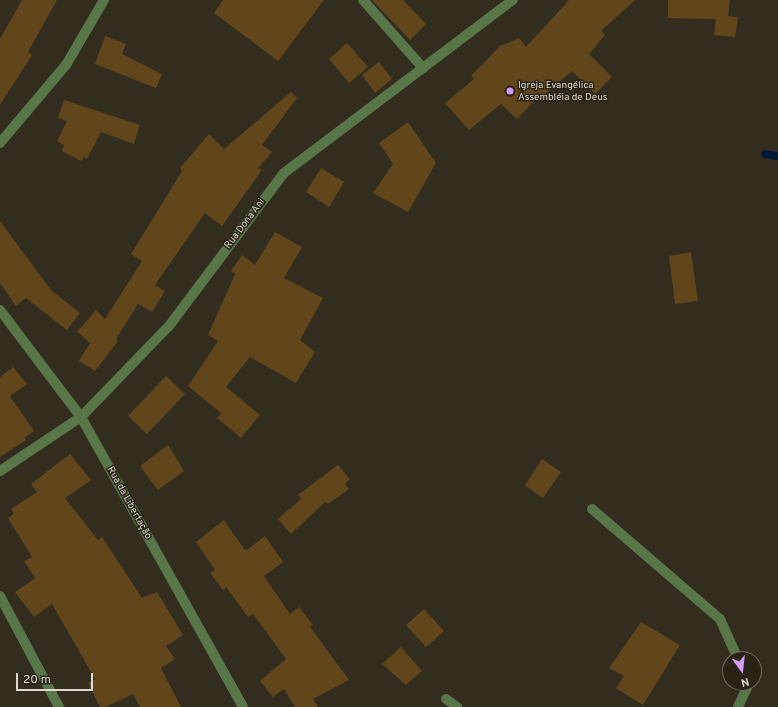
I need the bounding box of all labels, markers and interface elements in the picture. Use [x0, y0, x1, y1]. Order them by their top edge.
place label: Igreja Evangélica Assembléia de Deus [518, 79, 608, 102]
marker: Igreja Evangélica Assembléia de Deus [505, 86, 515, 96]
street label: Rua Dona Ani [222, 196, 268, 252]
street label: Rua da Libertação [104, 465, 154, 541]
north arrow [722, 651, 762, 691]
scale bar [18, 665, 95, 691]
text: 20 m [23, 672, 51, 688]
text: N [739, 674, 750, 689]

